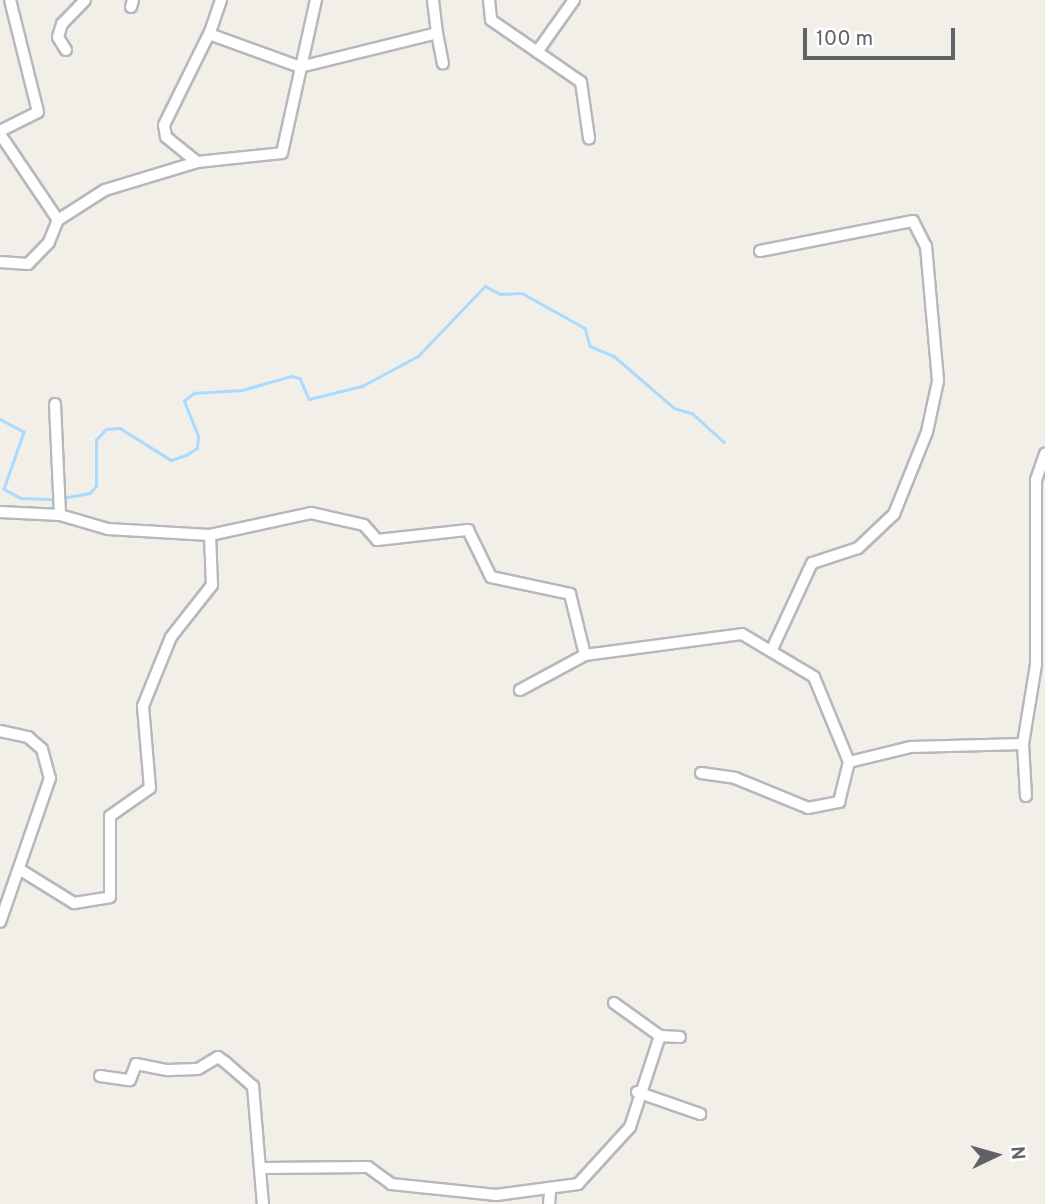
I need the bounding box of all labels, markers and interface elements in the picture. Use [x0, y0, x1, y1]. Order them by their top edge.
scale bar [807, 14, 959, 58]
text: 100 m [816, 26, 873, 53]
north arrow [961, 1120, 1031, 1190]
text: N [1004, 1145, 1029, 1161]

